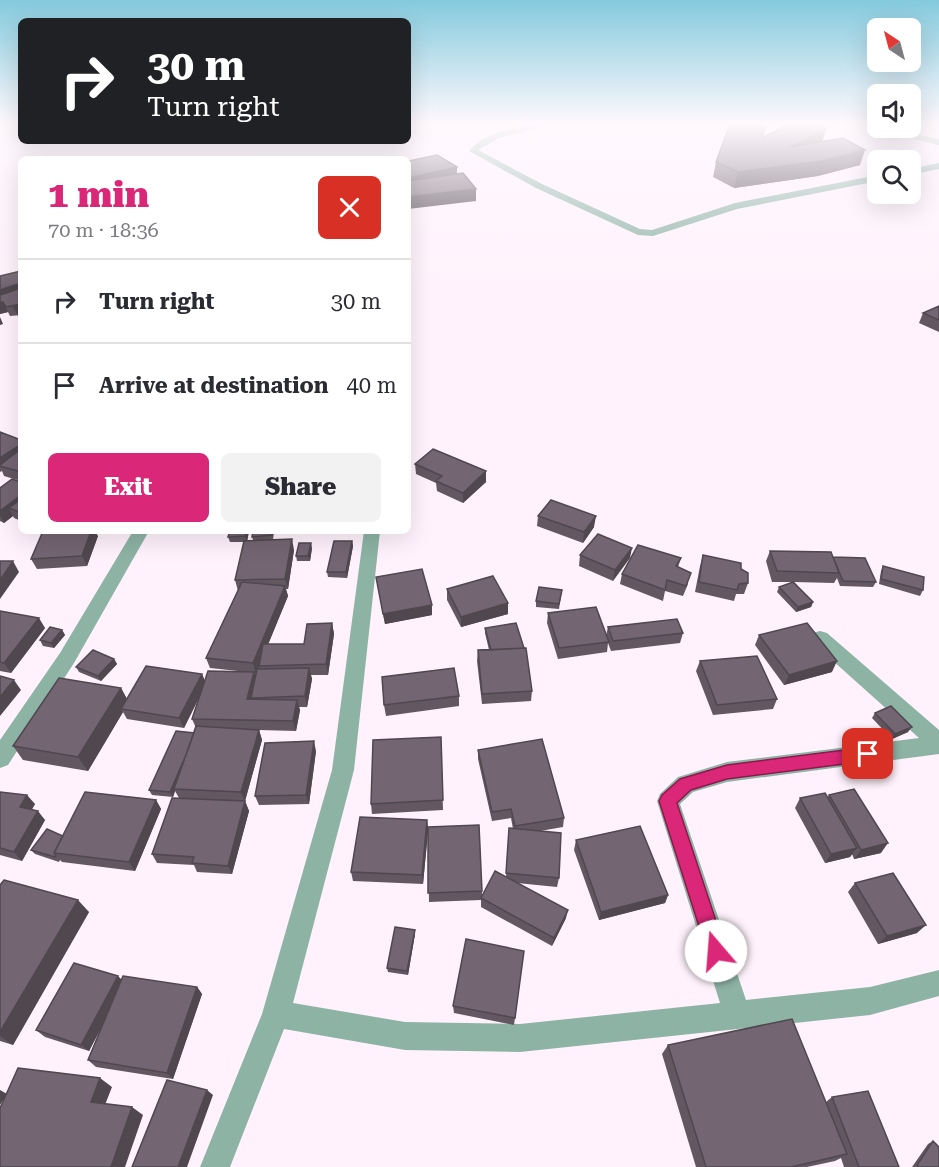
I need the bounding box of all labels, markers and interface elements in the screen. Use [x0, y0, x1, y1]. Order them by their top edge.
north arrow [867, 18, 921, 72]
map controls [867, 18, 921, 204]
text: 30 m [147, 41, 245, 90]
icon: right [48, 42, 126, 120]
button: sound [867, 84, 921, 138]
text: Turn right [147, 91, 280, 123]
button: search [867, 150, 921, 204]
text: 1 min [48, 174, 149, 216]
button: close [318, 176, 381, 239]
text: 70 m · 18:36 [48, 218, 159, 242]
icon: right [48, 285, 81, 318]
text: Turn right [99, 289, 214, 314]
text: 30 m [331, 289, 381, 314]
icon: arrive [48, 369, 81, 402]
text: Arrive at destination [99, 373, 328, 398]
text: 40 m [346, 373, 397, 398]
button: Exit [48, 453, 209, 522]
button: Share [221, 453, 381, 522]
pin [842, 728, 893, 779]
icon: arrive [851, 737, 884, 770]
position arrow [684, 919, 748, 983]

